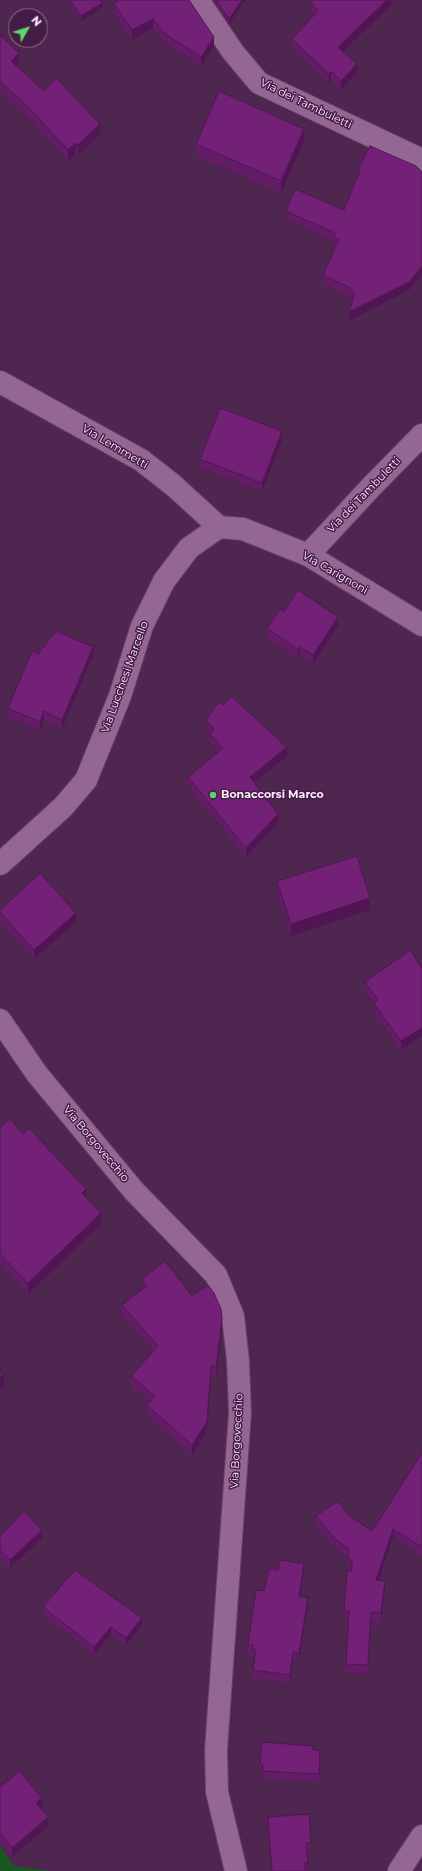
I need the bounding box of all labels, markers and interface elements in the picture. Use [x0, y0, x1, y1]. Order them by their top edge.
north arrow [8, 8, 48, 48]
text: N [28, 13, 45, 29]
street label: Via dei Tambuletti [258, 76, 354, 132]
street label: Via Lemmetti [80, 422, 150, 472]
street label: Via dei Tambuletti [324, 454, 404, 536]
street label: Via Carignoni [300, 549, 370, 597]
street label: Via Lucchesi Marcello [99, 619, 151, 735]
place label: Bonaccorsi Marco [221, 788, 324, 802]
marker: Bonaccorsi Marco [208, 790, 218, 800]
street label: Via Borgovecchio [60, 1103, 132, 1185]
street label: Via Borgovecchio [228, 1393, 246, 1489]

